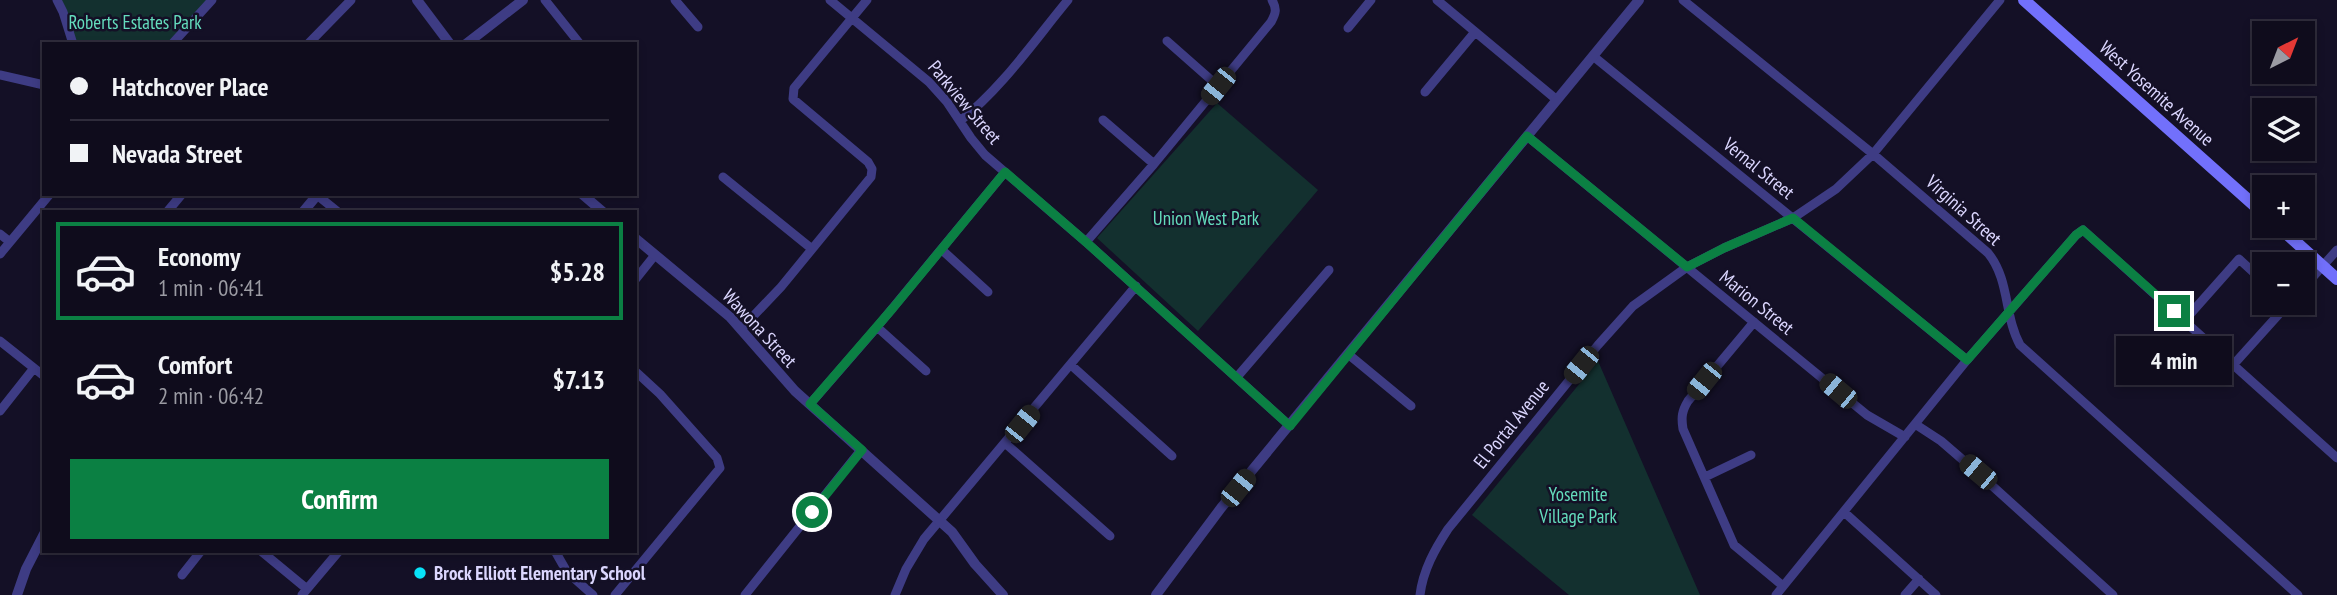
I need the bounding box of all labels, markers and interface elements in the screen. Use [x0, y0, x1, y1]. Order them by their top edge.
park label: Roberts Estates Park [68, 10, 202, 34]
north arrow [2252, 21, 2315, 84]
map controls [2252, 21, 2315, 315]
street label: West Yosemite Avenue [2095, 35, 2219, 151]
street label: Parkview Street [923, 55, 1007, 149]
car [1197, 63, 1240, 109]
text: Hatchcover Place [112, 70, 269, 103]
button: layers [2252, 98, 2315, 161]
street label: Vernal Street [1718, 131, 1800, 204]
text: Nevada Street [112, 137, 242, 170]
street label: Virginia Street [1920, 169, 2007, 251]
button: + [2252, 175, 2315, 238]
park label: Union West Park [1153, 206, 1260, 230]
icon: car [74, 240, 137, 303]
text: Economy [158, 240, 240, 273]
button: − [2252, 252, 2315, 315]
text: $5.28 [550, 255, 605, 288]
street label: Marion Street [1715, 265, 1800, 340]
text: 1 min · 06:41 [158, 273, 264, 302]
street label: Wawona Street [718, 284, 803, 373]
route end [2158, 295, 2190, 327]
callout: 4 min [2116, 336, 2232, 384]
car [1560, 342, 1603, 388]
text: 4 min [2151, 346, 2197, 375]
icon: car [74, 348, 137, 411]
text: Comfort [158, 348, 232, 381]
car [1683, 358, 1726, 404]
text: $7.13 [552, 363, 605, 396]
car [1816, 369, 1861, 413]
street label: El Portal Avenue [1468, 375, 1554, 473]
text: 2 min · 06:42 [158, 381, 264, 410]
car [1001, 401, 1044, 447]
car [1956, 450, 2001, 494]
button: Confirm [70, 459, 609, 539]
car [1217, 465, 1260, 511]
park label: Yosemite Village Park [1538, 482, 1617, 528]
route start [796, 496, 828, 528]
place label: Brock Elliott Elementary School [434, 561, 646, 585]
marker: Brock Elliott Elementary School [412, 565, 428, 581]

